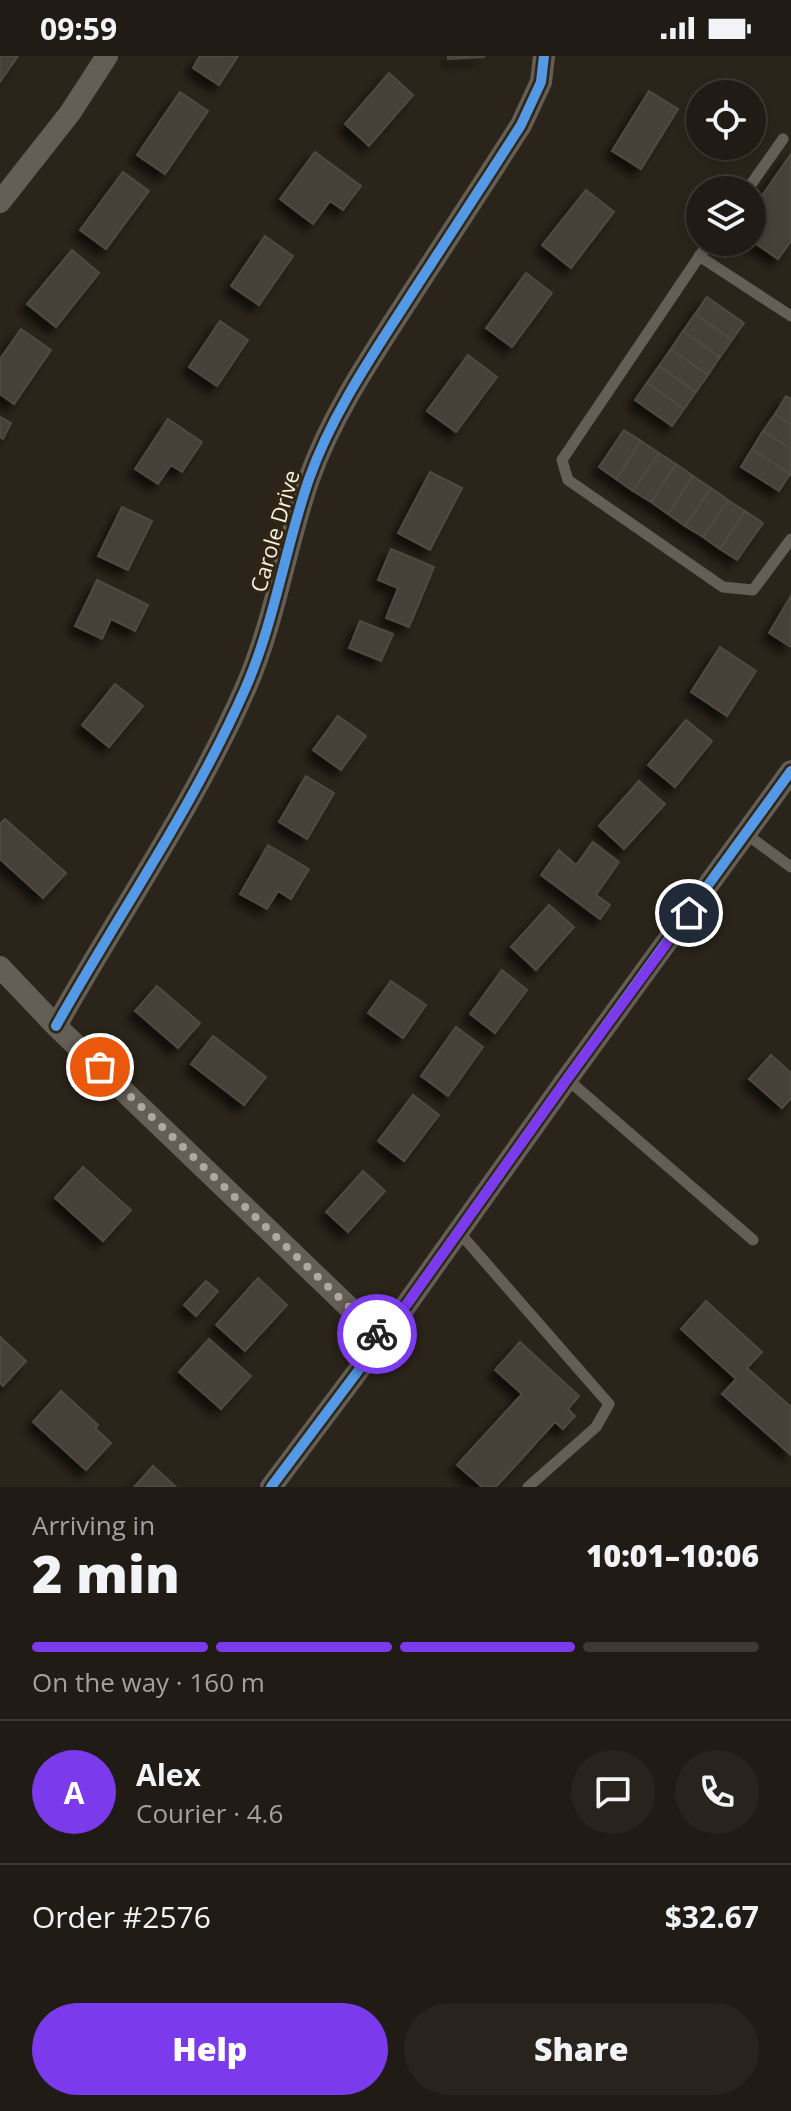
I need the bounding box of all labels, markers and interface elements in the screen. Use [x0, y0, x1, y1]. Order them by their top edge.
text: 09:59 [40, 8, 117, 49]
map controls [686, 80, 766, 256]
button: locate [686, 80, 766, 160]
button: layers [686, 176, 766, 256]
street label: Carole Drive [242, 466, 306, 595]
pin [655, 879, 723, 947]
icon: home [667, 891, 711, 935]
pin [66, 1033, 134, 1101]
icon: bag [78, 1045, 122, 1089]
courier [337, 1294, 417, 1374]
icon: bike [355, 1312, 399, 1356]
text: Arriving in [32, 1507, 155, 1543]
text: 10:01–10:06 [586, 1535, 759, 1576]
text: 2 min [32, 1537, 180, 1608]
text: On the way · 160 m [32, 1664, 265, 1700]
button: chat [571, 1750, 655, 1834]
button: phone [675, 1750, 759, 1834]
text: Alex [136, 1754, 201, 1795]
text: A [64, 1772, 84, 1813]
text: Courier · 4.6 [136, 1795, 283, 1831]
text: Order #2576 [32, 1896, 211, 1937]
text: $32.67 [665, 1896, 759, 1937]
button: Help [32, 2003, 388, 2095]
button: Share [404, 2003, 759, 2095]

